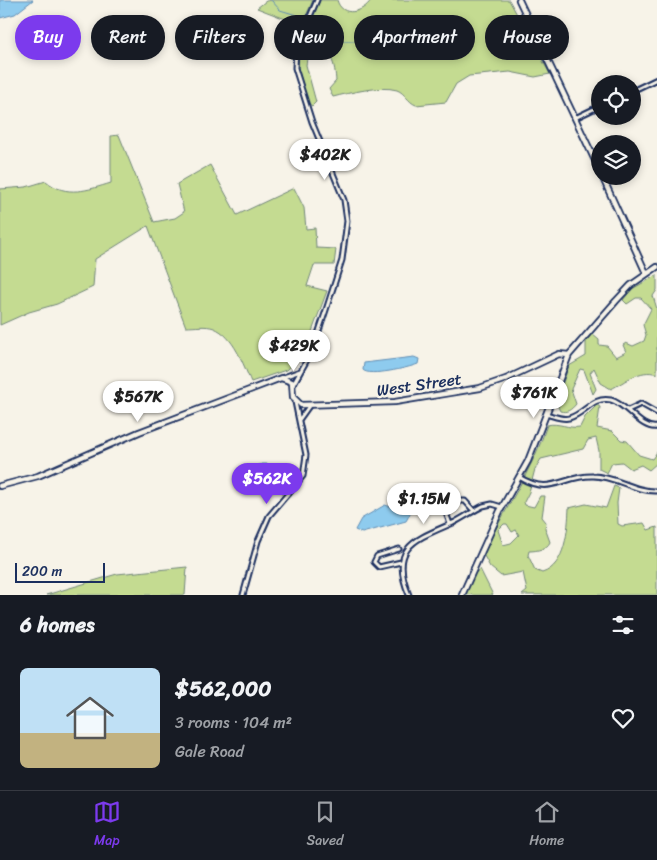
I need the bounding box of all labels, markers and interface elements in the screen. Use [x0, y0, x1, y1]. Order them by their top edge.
chip: Buy [15, 15, 81, 60]
chip: Rent [91, 15, 165, 60]
chip: Filters [175, 15, 264, 60]
chip: New [274, 15, 344, 60]
chip: Apartment [354, 15, 475, 60]
chip: House [485, 15, 569, 60]
map controls [591, 75, 641, 185]
button: locate [591, 75, 641, 125]
button: layers [591, 135, 641, 185]
pin: $402K [290, 138, 360, 181]
text: $402K [300, 140, 350, 169]
pin: $429K [259, 330, 329, 372]
text: $429K [269, 331, 319, 360]
street label: West Street [375, 364, 463, 405]
pin: $761K [499, 376, 569, 419]
text: $761K [511, 378, 557, 407]
pin: $567K [103, 380, 173, 423]
text: $567K [114, 382, 162, 411]
pin: $562K [232, 462, 302, 505]
text: $562K [243, 464, 291, 493]
pin: $1.15M [383, 482, 465, 525]
text: $1.15M [398, 484, 450, 513]
text: 200 m [22, 559, 62, 584]
scale bar [15, 560, 105, 583]
text: 6 homes [20, 606, 95, 644]
icon: filters [609, 611, 637, 639]
text: $562,000 [175, 670, 271, 708]
icon: home [60, 688, 120, 748]
icon: heart [609, 704, 637, 732]
text: 3 rooms · 104 m² [175, 708, 292, 737]
text: Gale Road [175, 737, 244, 766]
tab: Map [93, 798, 121, 853]
tab: Saved [307, 798, 343, 853]
tab: Home [529, 798, 564, 853]

